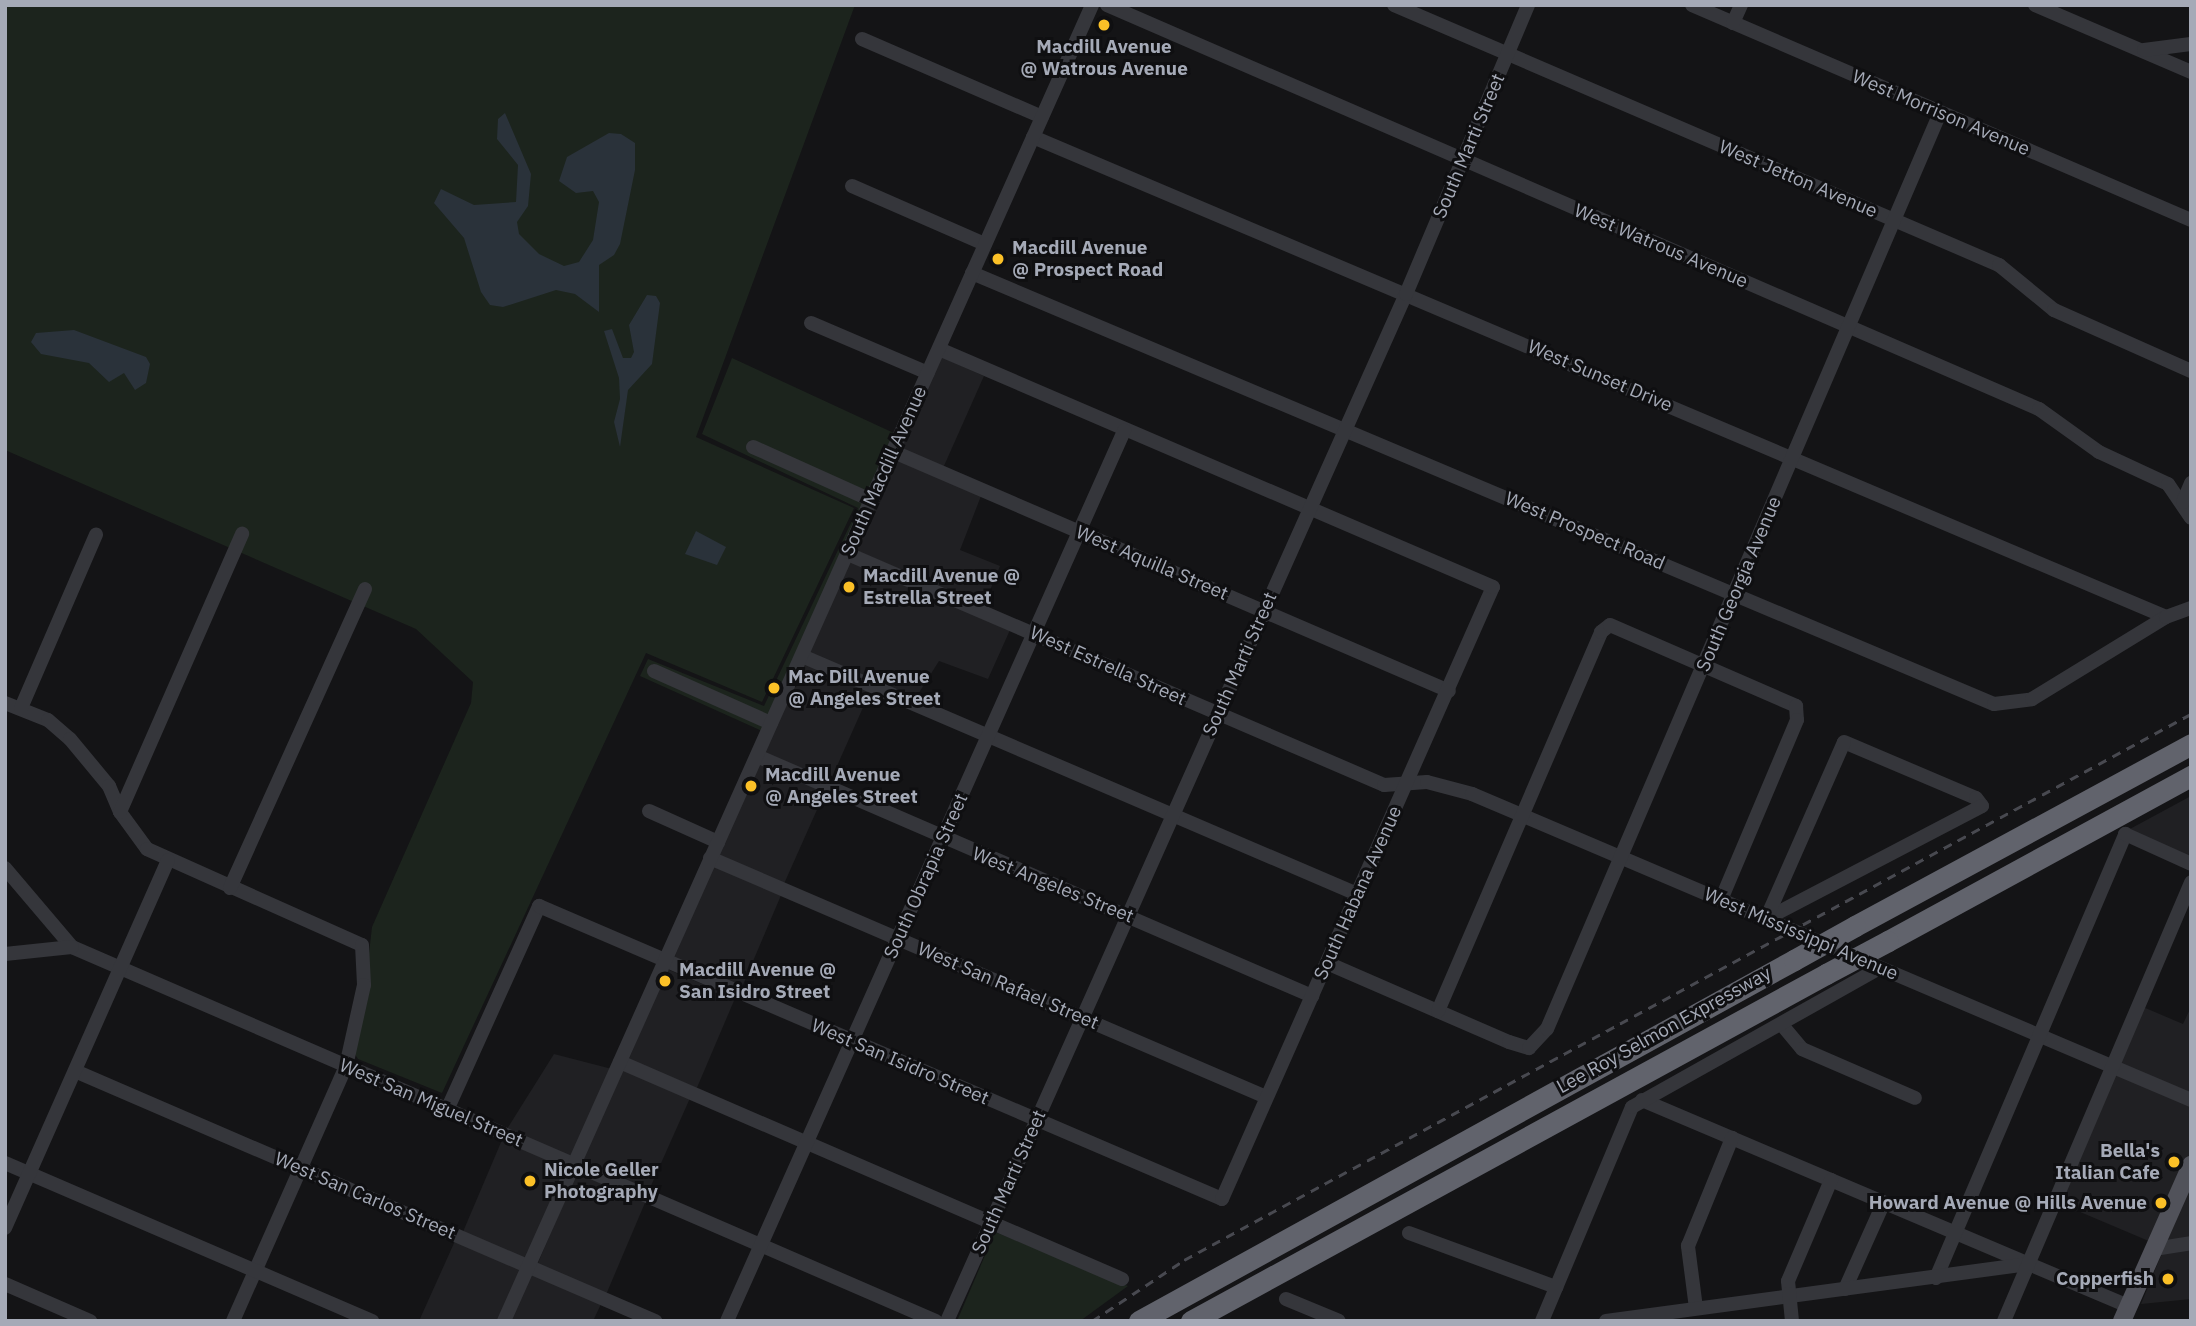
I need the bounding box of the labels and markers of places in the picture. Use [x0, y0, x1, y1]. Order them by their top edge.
marker: Macdill Avenue @ Watrous Avenue [1096, 17, 1112, 33]
place label: Macdill Avenue @ Watrous Avenue [1020, 36, 1188, 80]
place label: Macdill Avenue @ Prospect Road [1012, 237, 1163, 281]
marker: Macdill Avenue @ Prospect Road [990, 251, 1006, 267]
place label: Macdill Avenue @ Estrella Street [863, 565, 1020, 609]
marker: Macdill Avenue @ Estrella Street [841, 579, 857, 595]
place label: Mac Dill Avenue @ Angeles Street [788, 666, 941, 710]
marker: Mac Dill Avenue @ Angeles Street [766, 680, 782, 696]
place label: Macdill Avenue @ Angeles Street [765, 764, 918, 808]
marker: Macdill Avenue @ Angeles Street [743, 778, 759, 794]
place label: Macdill Avenue @ San Isidro Street [679, 959, 836, 1003]
marker: Macdill Avenue @ San Isidro Street [657, 973, 673, 989]
place label: Bella's Italian Cafe [2055, 1140, 2160, 1184]
marker: Bella's Italian Cafe [2166, 1154, 2182, 1170]
place label: Nicole Geller Photography [544, 1159, 659, 1203]
marker: Nicole Geller Photography [522, 1173, 538, 1189]
place label: Howard Avenue @ Hills Avenue [1869, 1192, 2147, 1214]
marker: Howard Avenue @ Hills Avenue [2153, 1195, 2169, 1211]
place label: Copperfish [2056, 1268, 2154, 1290]
marker: Copperfish [2160, 1271, 2176, 1287]

